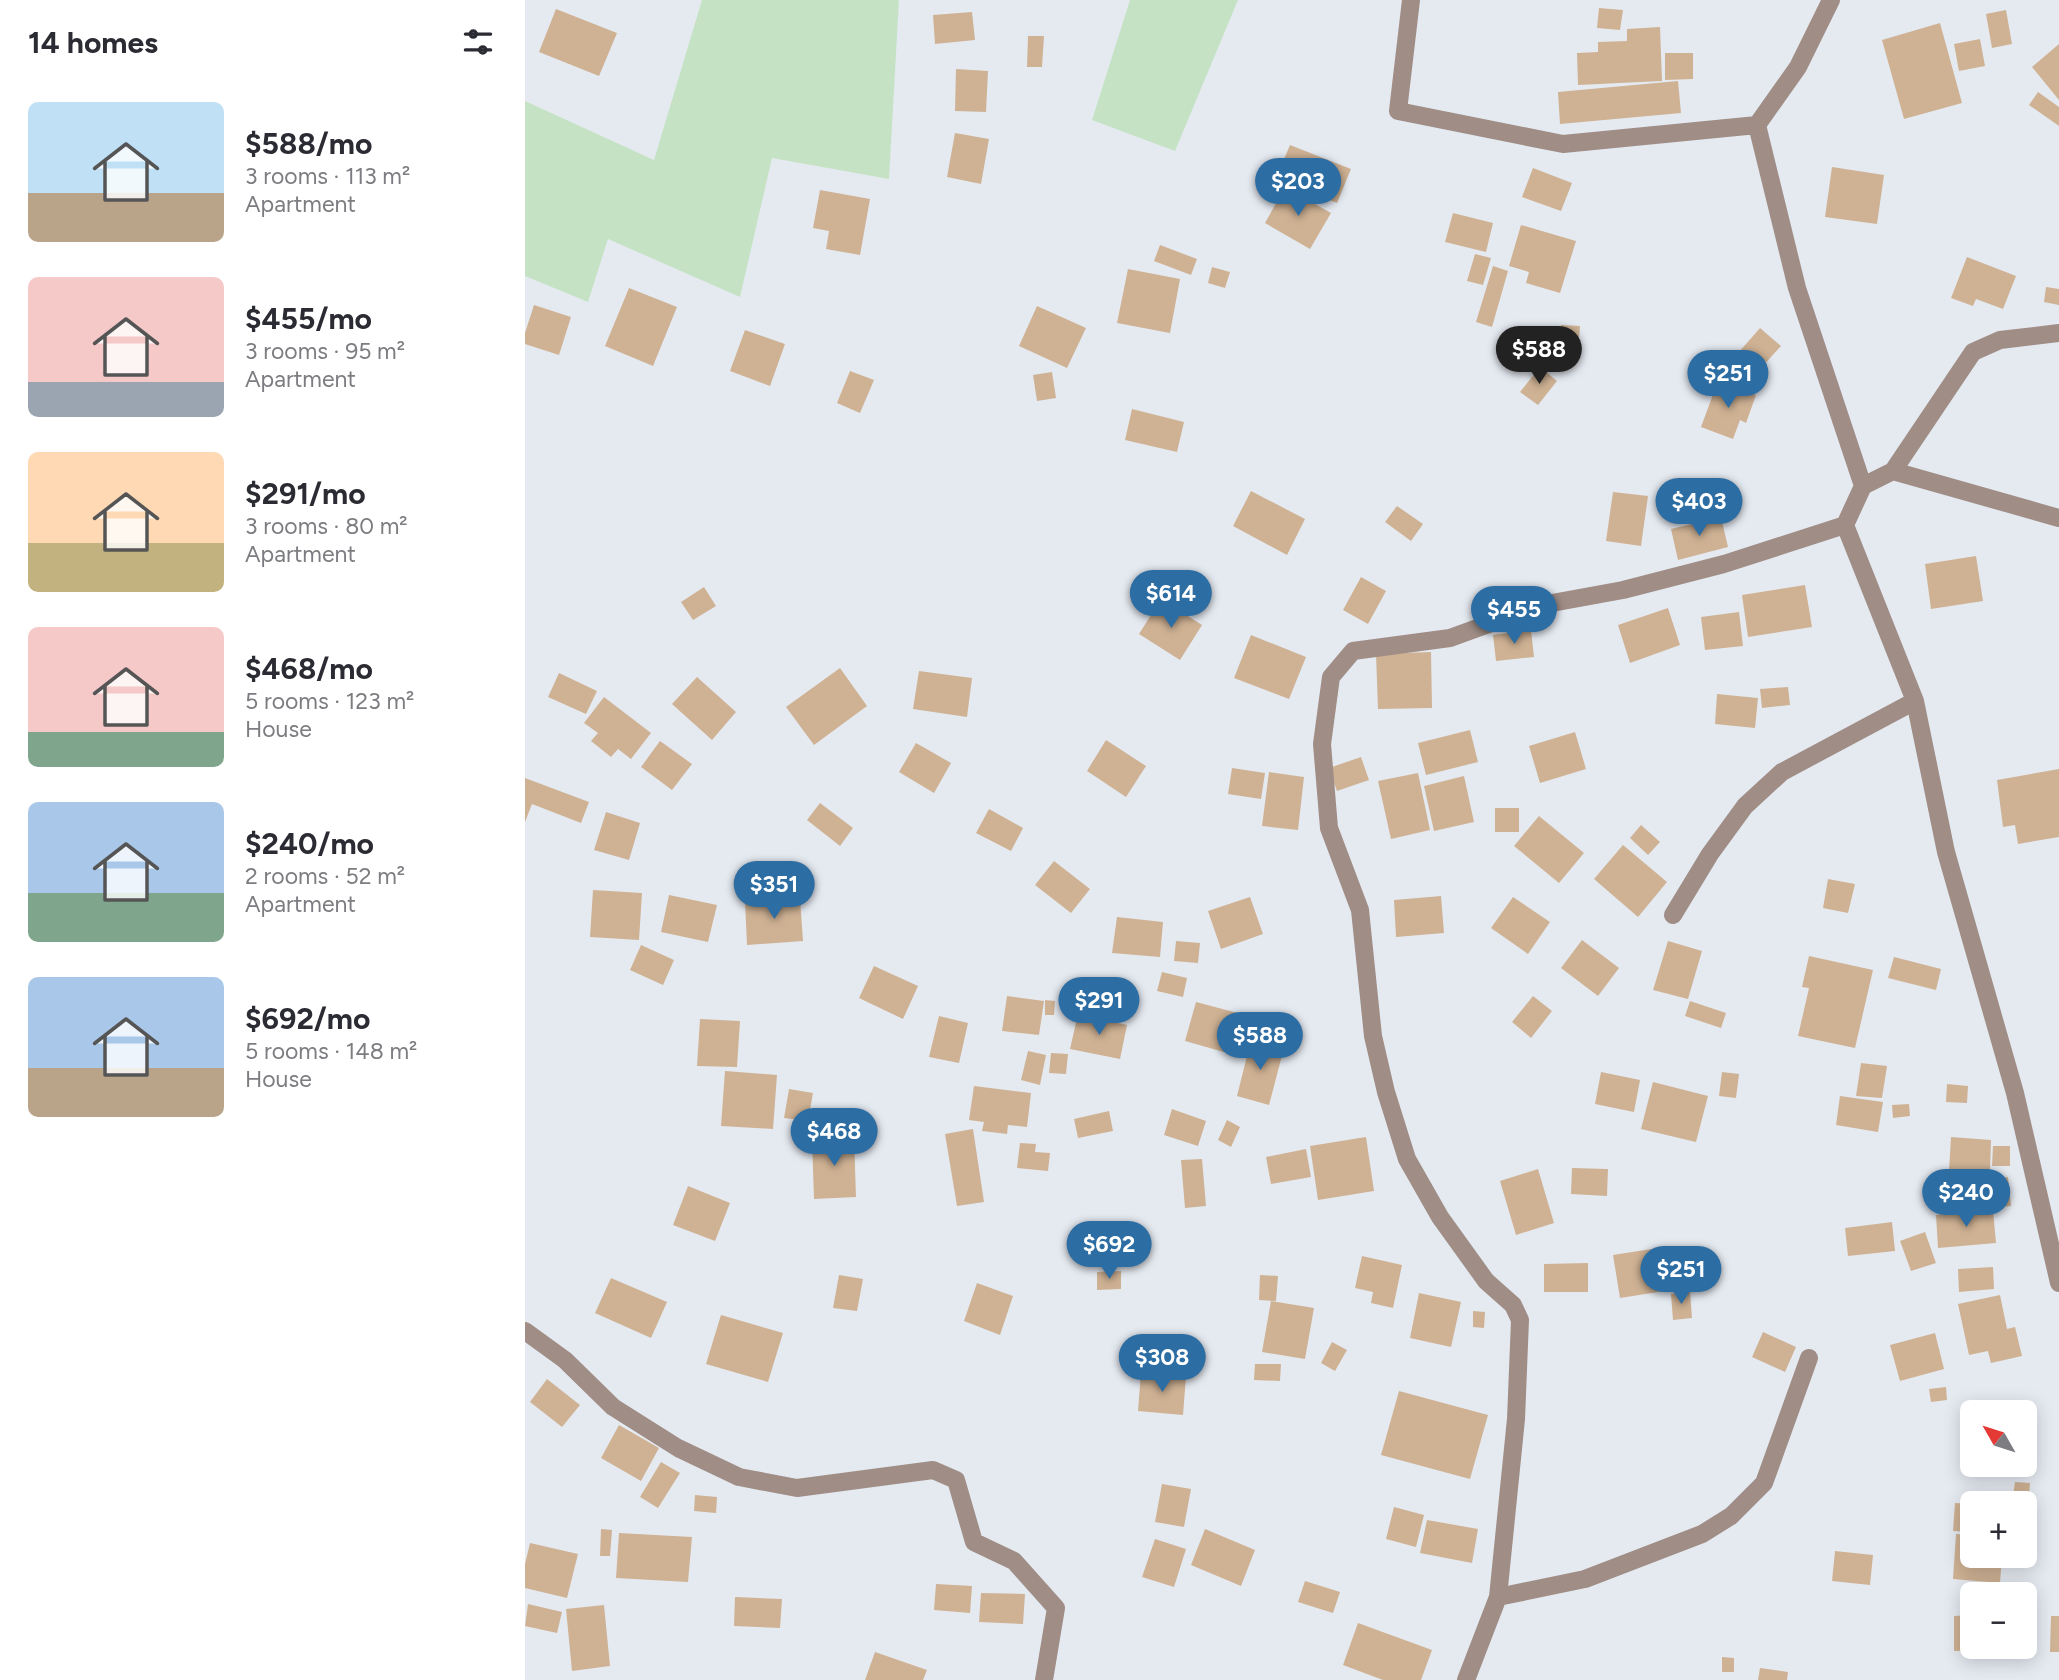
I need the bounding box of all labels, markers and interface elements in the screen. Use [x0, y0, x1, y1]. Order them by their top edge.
icon: filters [459, 23, 497, 61]
text: 14 homes [28, 24, 158, 61]
text: $588/mo [245, 125, 372, 162]
icon: home [84, 130, 168, 214]
pin: $203 [1257, 158, 1339, 218]
text: 3 rooms · 113 m² [245, 162, 410, 190]
text: $203 [1271, 167, 1325, 195]
text: Apartment [245, 190, 356, 218]
text: $455/mo [245, 300, 372, 337]
icon: home [84, 305, 168, 389]
pin: $588 [1498, 326, 1580, 386]
text: $588 [1512, 335, 1566, 363]
text: 3 rooms · 95 m² [245, 337, 405, 365]
pin: $251 [1687, 350, 1769, 410]
text: $251 [1703, 359, 1753, 387]
text: Apartment [245, 365, 356, 393]
text: $291/mo [245, 475, 366, 512]
pin: $403 [1658, 478, 1740, 538]
icon: home [84, 480, 168, 564]
text: $403 [1672, 487, 1727, 515]
text: 3 rooms · 80 m² [245, 512, 408, 540]
text: Apartment [245, 540, 356, 568]
pin: $614 [1130, 570, 1212, 630]
text: $614 [1146, 579, 1196, 607]
pin: $455 [1473, 586, 1555, 646]
text: $455 [1487, 595, 1541, 623]
text: $468/mo [245, 650, 373, 687]
icon: home [84, 655, 168, 739]
text: 5 rooms · 123 m² [245, 687, 414, 715]
text: House [245, 715, 312, 743]
text: $240/mo [245, 825, 374, 862]
icon: home [84, 830, 168, 914]
text: 2 rooms · 52 m² [245, 862, 405, 890]
pin: $351 [733, 862, 815, 921]
text: $351 [750, 870, 798, 898]
text: Apartment [245, 890, 356, 918]
pin: $291 [1058, 978, 1140, 1037]
text: $291 [1074, 986, 1124, 1014]
text: $692/mo [245, 1000, 370, 1037]
icon: home [84, 1005, 168, 1089]
pin: $588 [1219, 1012, 1301, 1072]
text: $588 [1233, 1021, 1287, 1049]
text: 5 rooms · 148 m² [245, 1037, 417, 1065]
text: House [245, 1065, 312, 1093]
pin: $468 [793, 1108, 875, 1168]
text: $468 [807, 1117, 861, 1145]
pin: $240 [1925, 1170, 2007, 1229]
text: $240 [1938, 1178, 1994, 1206]
pin: $692 [1068, 1222, 1150, 1281]
text: $692 [1083, 1230, 1135, 1258]
pin: $251 [1640, 1246, 1722, 1306]
text: $251 [1656, 1255, 1706, 1283]
pin: $308 [1121, 1334, 1203, 1394]
text: $308 [1135, 1343, 1189, 1371]
north arrow [1960, 1400, 2037, 1477]
map controls [1960, 1400, 2037, 1659]
button: + [1960, 1491, 2037, 1568]
button: − [1960, 1582, 2037, 1659]

